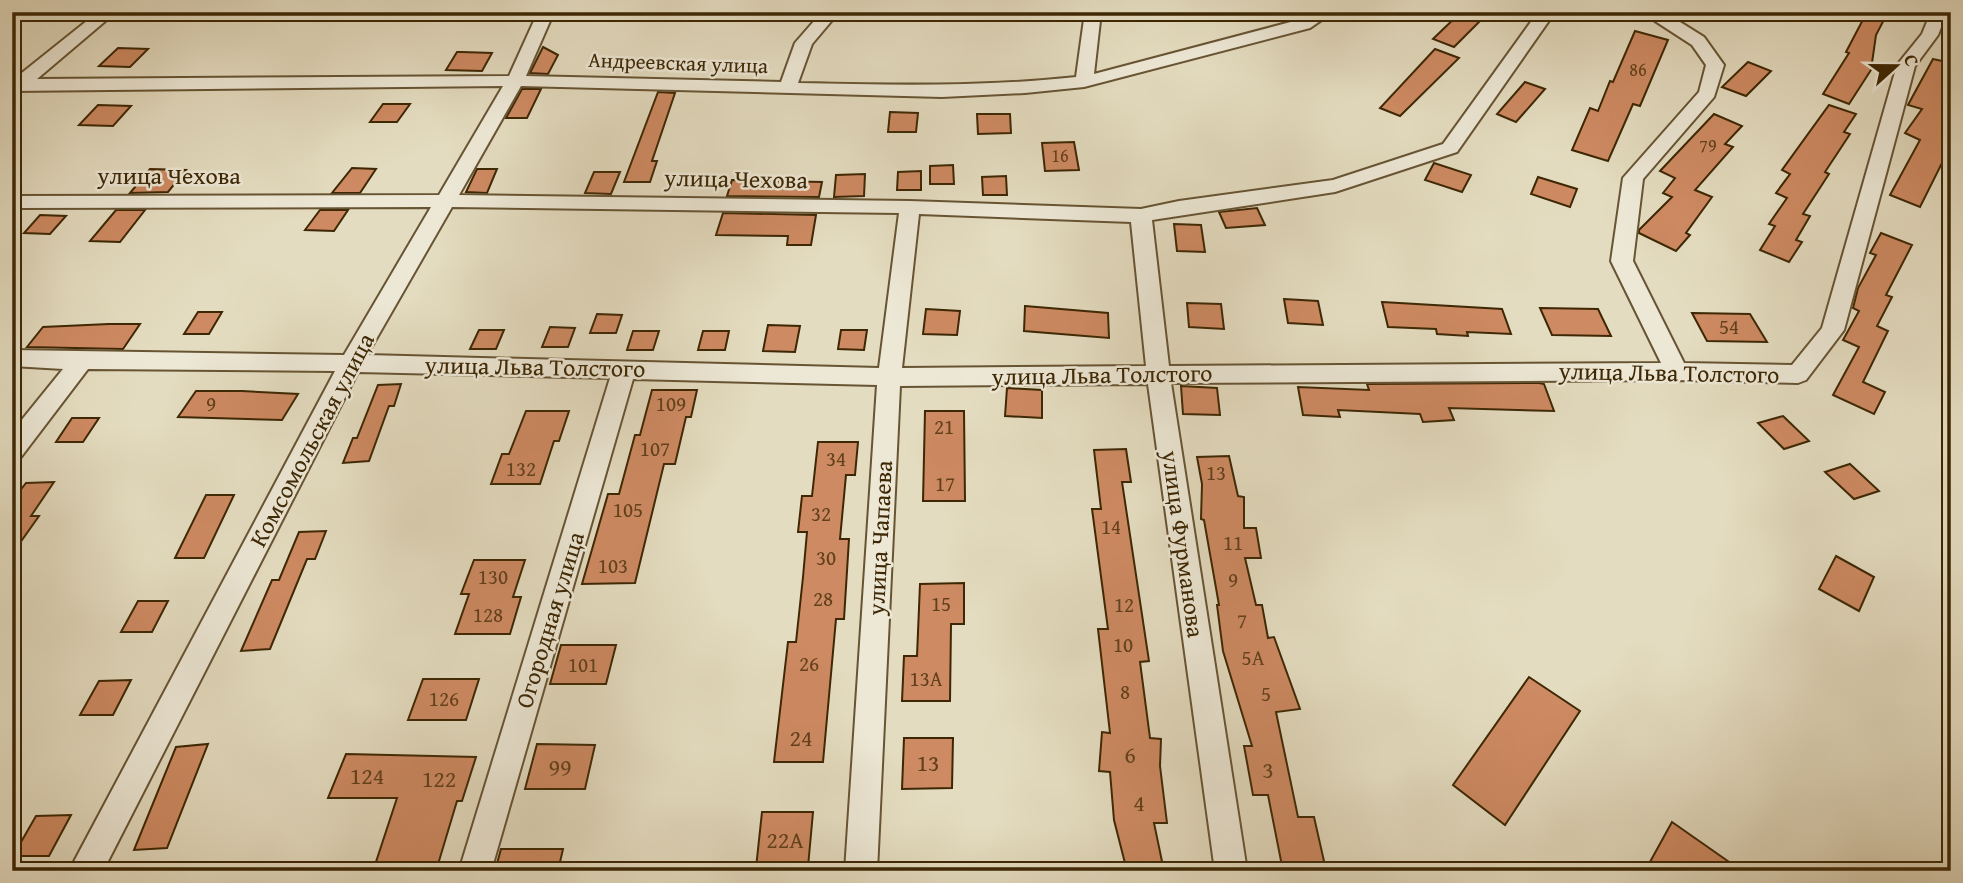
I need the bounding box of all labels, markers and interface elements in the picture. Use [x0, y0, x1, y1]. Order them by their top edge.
north arrow [1862, 32, 1932, 102]
street label: Андреевская улица [588, 44, 768, 81]
text: С [1897, 50, 1927, 70]
house number: 86 [1629, 56, 1647, 83]
house number: 79 [1699, 132, 1717, 159]
house number: 16 [1051, 142, 1069, 169]
street label: улица Чехова [96, 158, 241, 193]
street label: улица Чехова [663, 160, 809, 197]
house number: 54 [1719, 311, 1739, 342]
street label: Комсомольская улица [240, 326, 383, 553]
street label: улица Льва Толстого [423, 347, 646, 386]
street label: улица Льва Толстого [1557, 353, 1780, 392]
street label: улица Льва Толстого [990, 355, 1213, 394]
house number: 9 [206, 388, 216, 419]
house number: 109 [656, 388, 686, 419]
house number: 21 [934, 411, 954, 442]
house number: 107 [640, 433, 670, 464]
house number: 34 [826, 443, 846, 474]
street label: улица Фурманова [1153, 447, 1214, 640]
house number: 132 [506, 453, 536, 484]
house number: 13 [1206, 457, 1226, 488]
street label: улица Чапаева [858, 459, 901, 618]
house number: 17 [935, 468, 955, 499]
house number: 105 [613, 494, 643, 525]
house number: 32 [811, 498, 831, 529]
house number: 14 [1101, 511, 1121, 542]
street label: Огородная улица [506, 527, 593, 712]
house number: 11 [1223, 527, 1243, 558]
house number: 30 [816, 542, 836, 573]
house number: 103 [598, 550, 628, 581]
house number: 130 [478, 561, 508, 592]
house number: 9 [1228, 564, 1238, 595]
house number: 28 [813, 583, 833, 614]
house number: 15 [931, 588, 951, 619]
house number: 12 [1114, 589, 1134, 620]
house number: 128 [473, 599, 503, 630]
house number: 7 [1237, 605, 1247, 636]
house number: 10 [1113, 629, 1133, 660]
house number: 5А [1242, 642, 1265, 673]
house number: 26 [799, 648, 819, 679]
house number: 101 [568, 649, 598, 680]
house number: 13А [910, 663, 943, 694]
house number: 8 [1120, 676, 1130, 707]
house number: 5 [1261, 678, 1271, 709]
house number: 126 [429, 683, 459, 714]
house number: 24 [789, 720, 813, 755]
house number: 6 [1124, 737, 1136, 772]
house number: 13 [916, 745, 940, 780]
house number: 99 [548, 749, 572, 784]
house number: 3 [1262, 752, 1274, 787]
house number: 124 [350, 758, 384, 793]
house number: 122 [422, 761, 456, 796]
house number: 4 [1133, 785, 1145, 820]
house number: 22А [766, 822, 804, 857]

